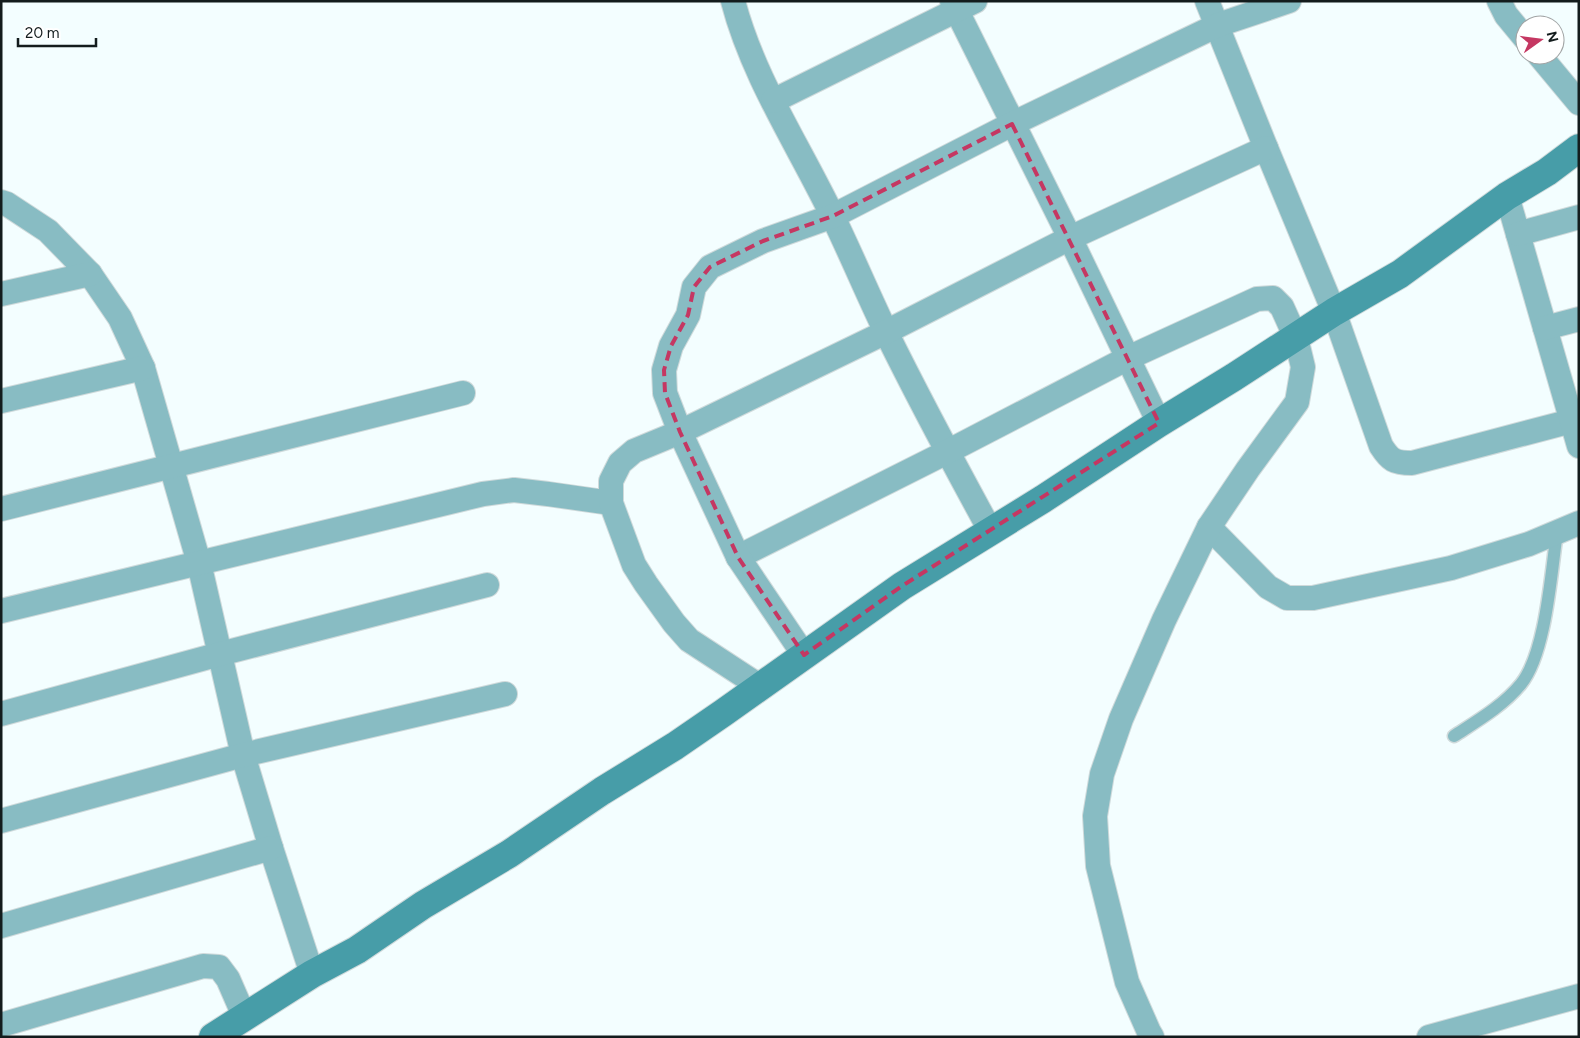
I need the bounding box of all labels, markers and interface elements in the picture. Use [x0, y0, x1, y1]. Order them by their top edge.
scale bar [18, 15, 95, 47]
north arrow [1515, 15, 1565, 65]
text: 20 m [25, 24, 59, 42]
text: N [1543, 30, 1562, 44]

